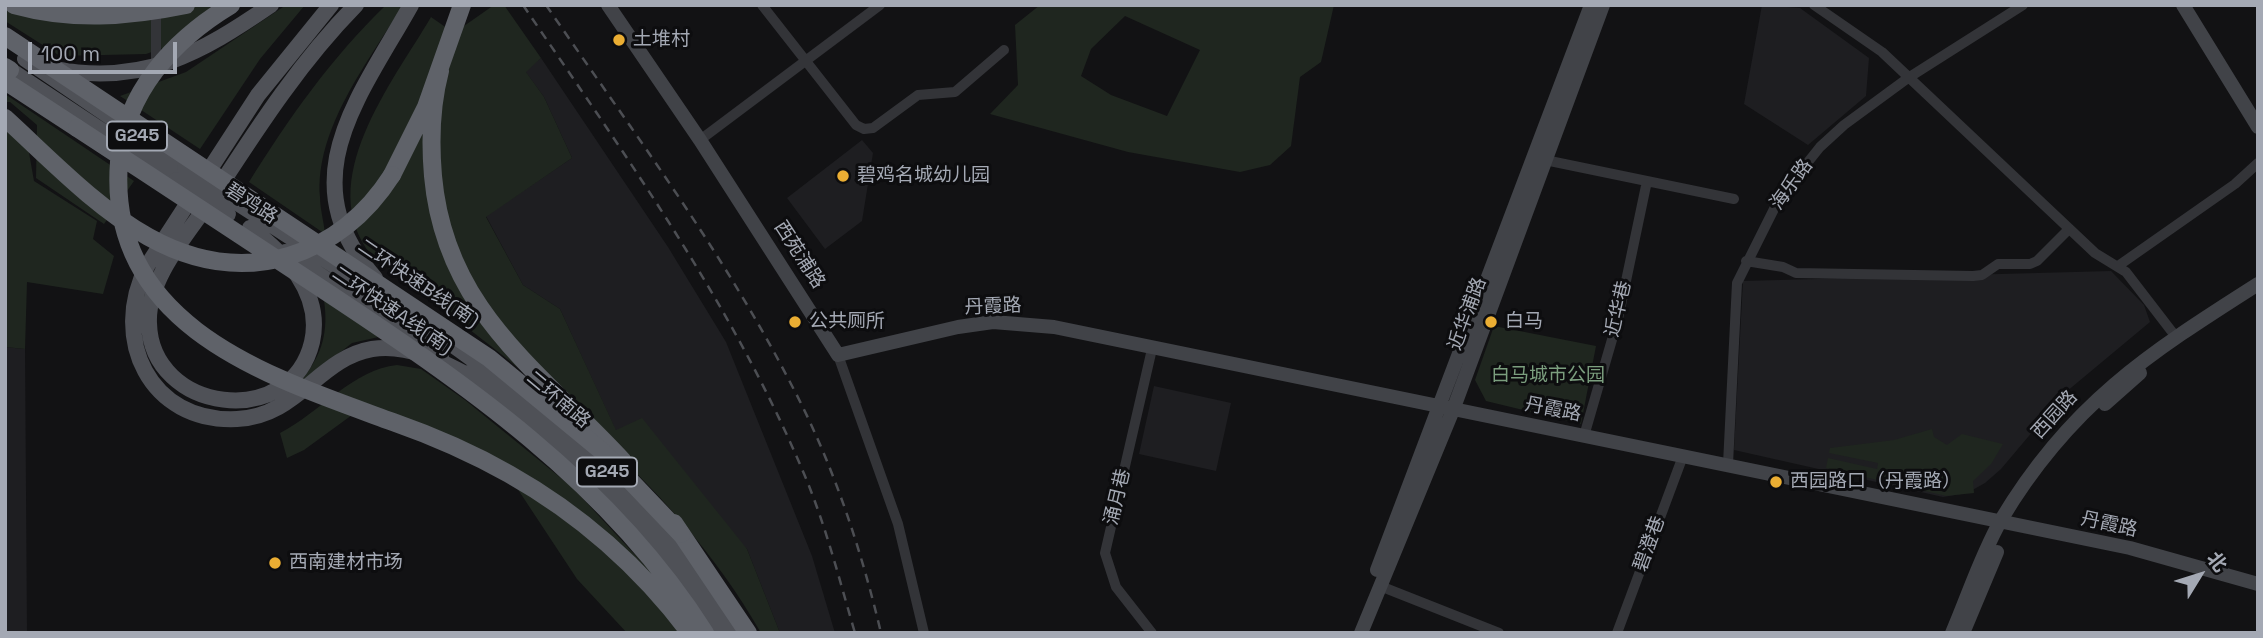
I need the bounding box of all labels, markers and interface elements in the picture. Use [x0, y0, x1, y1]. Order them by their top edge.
scale bar [32, 28, 180, 72]
place label: 土堆村 [633, 29, 690, 51]
marker: 土堆村 [611, 32, 627, 48]
text: 100 m [41, 40, 100, 67]
road number: G245 [107, 121, 167, 150]
street label: 海乐路 [1766, 155, 1818, 215]
place label: 碧鸡名城幼儿园 [857, 165, 990, 187]
marker: 碧鸡名城幼儿园 [835, 168, 851, 184]
street label: 碧鸡路 [221, 179, 281, 229]
street label: 西苑浦路 [769, 217, 829, 293]
street label: 二环快速B线(南) [353, 235, 483, 333]
street label: 二环快速A线(南) [327, 262, 457, 360]
street label: 近华浦路 [1444, 274, 1492, 354]
street label: 近华巷 [1601, 279, 1637, 339]
street label: 丹霞路 [964, 295, 1022, 319]
place label: 公共厕所 [809, 311, 885, 333]
place label: 白马 [1505, 311, 1543, 333]
marker: 公共厕所 [787, 314, 803, 330]
marker: 白马 [1483, 314, 1499, 330]
park label: 白马城市公园 [1491, 365, 1605, 387]
street label: 二环南路 [522, 367, 594, 433]
street label: 西园路 [2027, 386, 2083, 444]
street label: 丹霞路 [1523, 393, 1583, 427]
road number: G245 [577, 458, 637, 486]
street label: 涌月巷 [1100, 467, 1136, 527]
place label: 西园路口（丹霞路） [1790, 471, 1961, 493]
marker: 西园路口（丹霞路） [1768, 474, 1784, 490]
street label: 丹霞路 [2079, 508, 2139, 542]
street label: 碧澄巷 [1630, 513, 1670, 575]
north arrow [2165, 540, 2235, 610]
text: 北 [2201, 547, 2233, 577]
place label: 西南建材市场 [289, 552, 403, 574]
marker: 西南建材市场 [267, 555, 283, 571]

